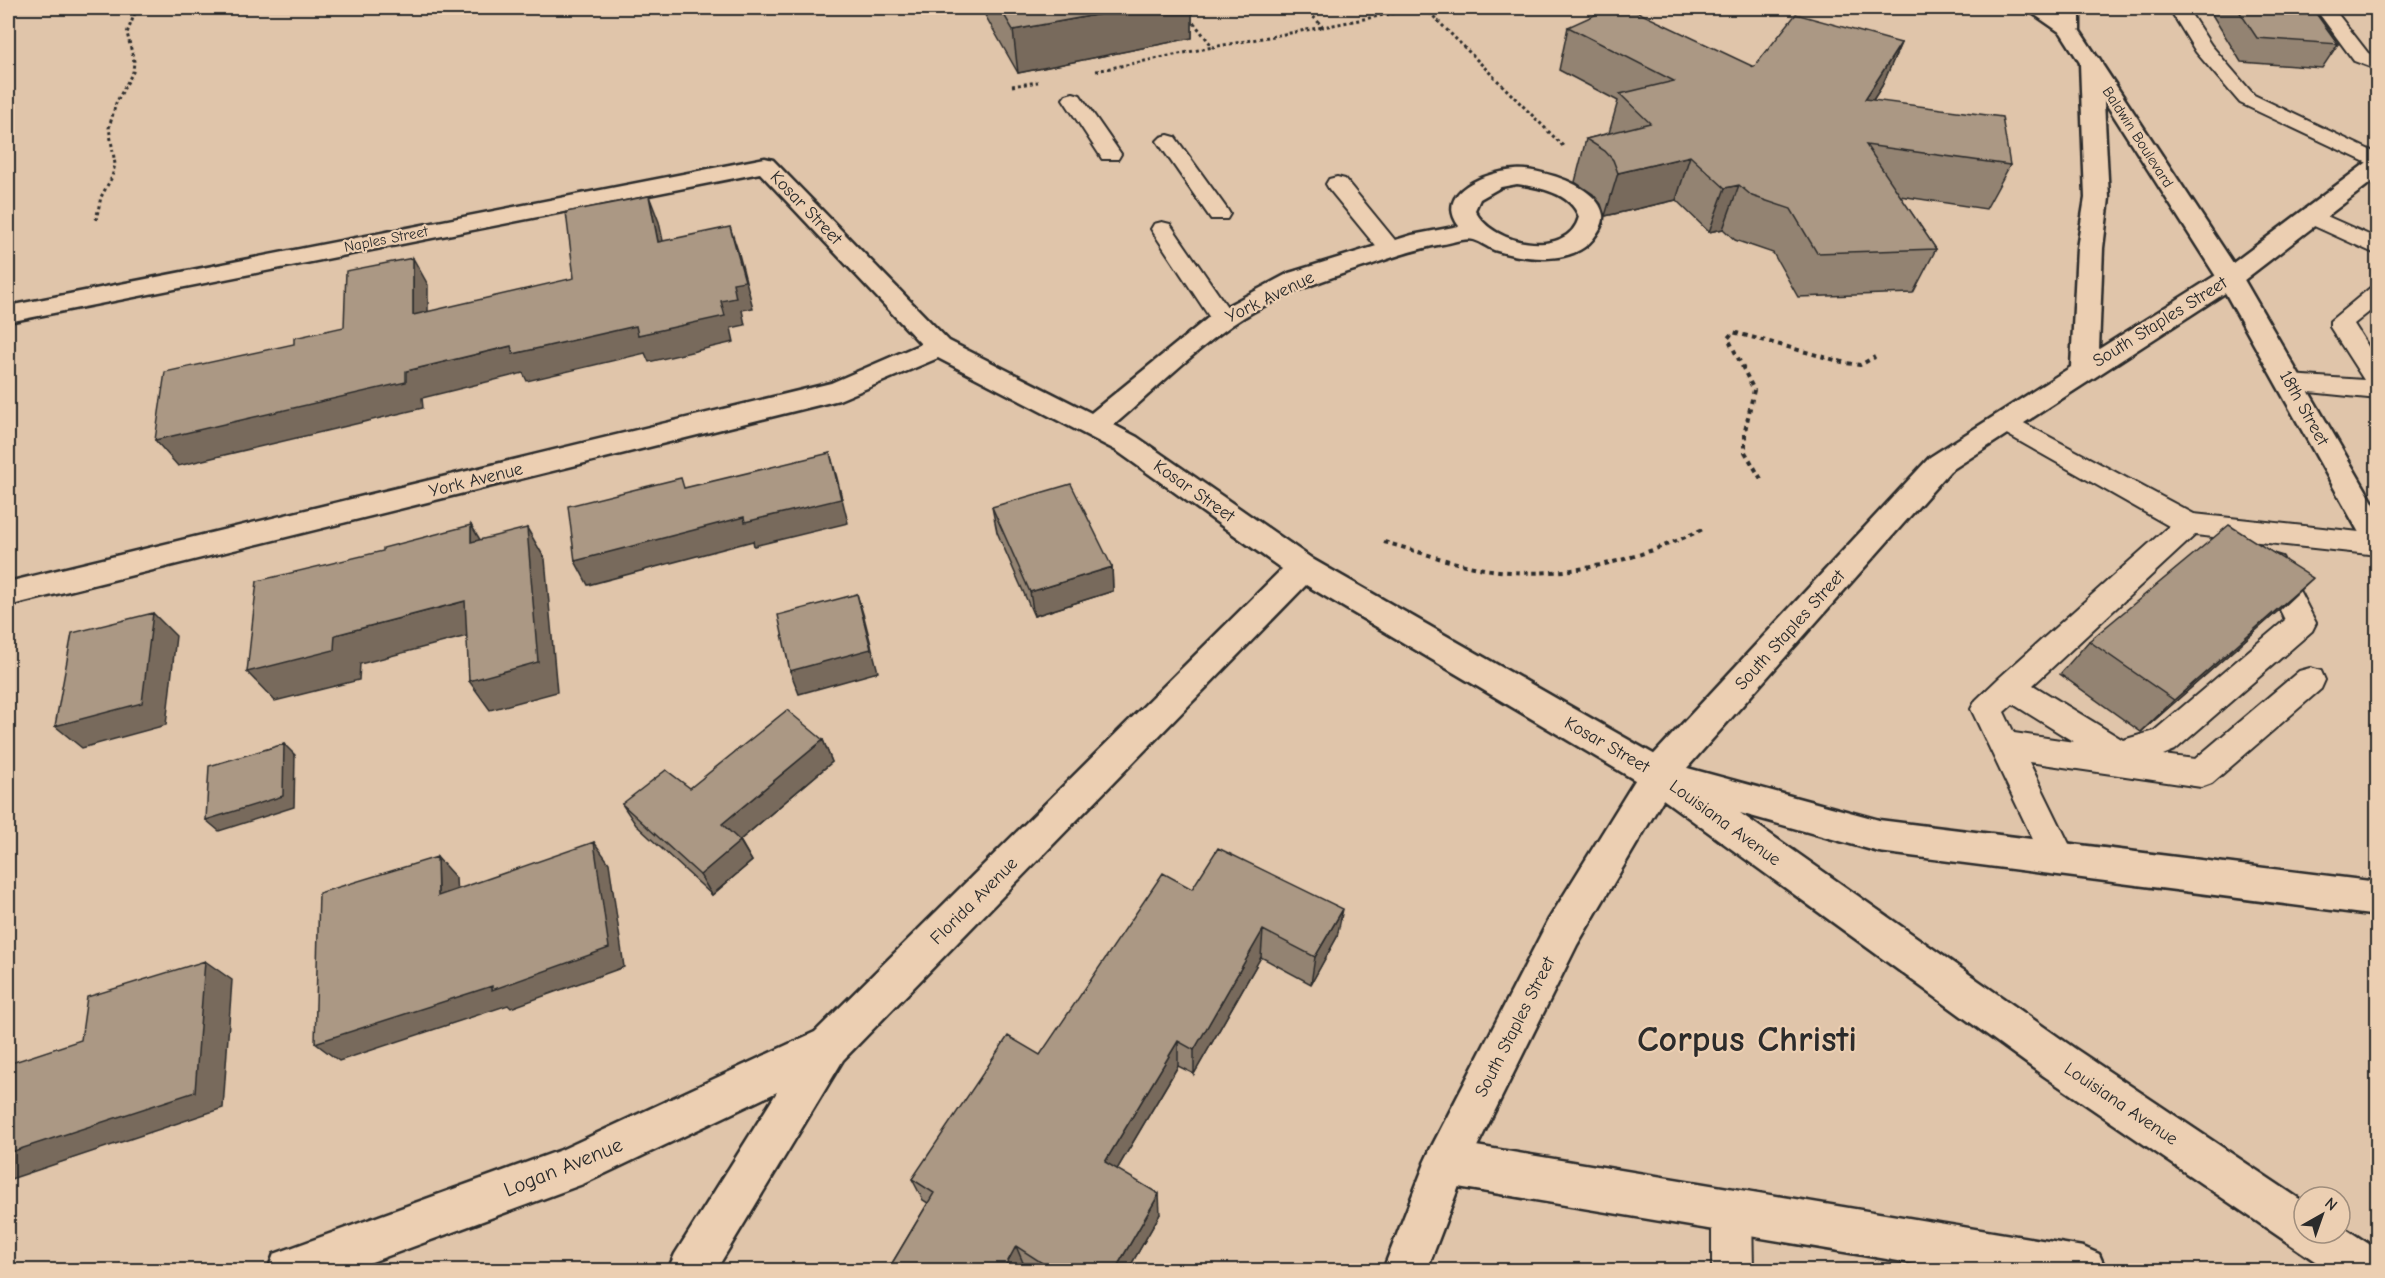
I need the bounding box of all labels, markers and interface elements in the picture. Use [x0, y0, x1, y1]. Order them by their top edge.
street label: Baldwin Boulevard [2099, 83, 2177, 191]
street label: Kosar Street [766, 167, 847, 250]
street label: Naples Street [342, 222, 430, 256]
street label: York Avenue [1222, 267, 1318, 327]
street label: South Staples Street [2089, 272, 2232, 372]
street label: 18th Street [2275, 367, 2334, 450]
street label: Kosar Street [1149, 455, 1239, 527]
street label: York Avenue [427, 458, 525, 502]
street label: South Staples Street [1731, 565, 1850, 694]
street label: Kosar Street [1561, 712, 1654, 778]
street label: Louisiana Avenue [1665, 776, 1785, 870]
street label: Florida Avenue [926, 853, 1022, 949]
street label: South Staples Street [1471, 953, 1560, 1101]
district label: Corpus Christi [1637, 1019, 1857, 1060]
street label: Louisiana Avenue [2060, 1058, 2182, 1150]
street label: Logan Avenue [500, 1132, 626, 1202]
north arrow [2292, 1185, 2352, 1245]
text: N [2321, 1194, 2341, 1215]

